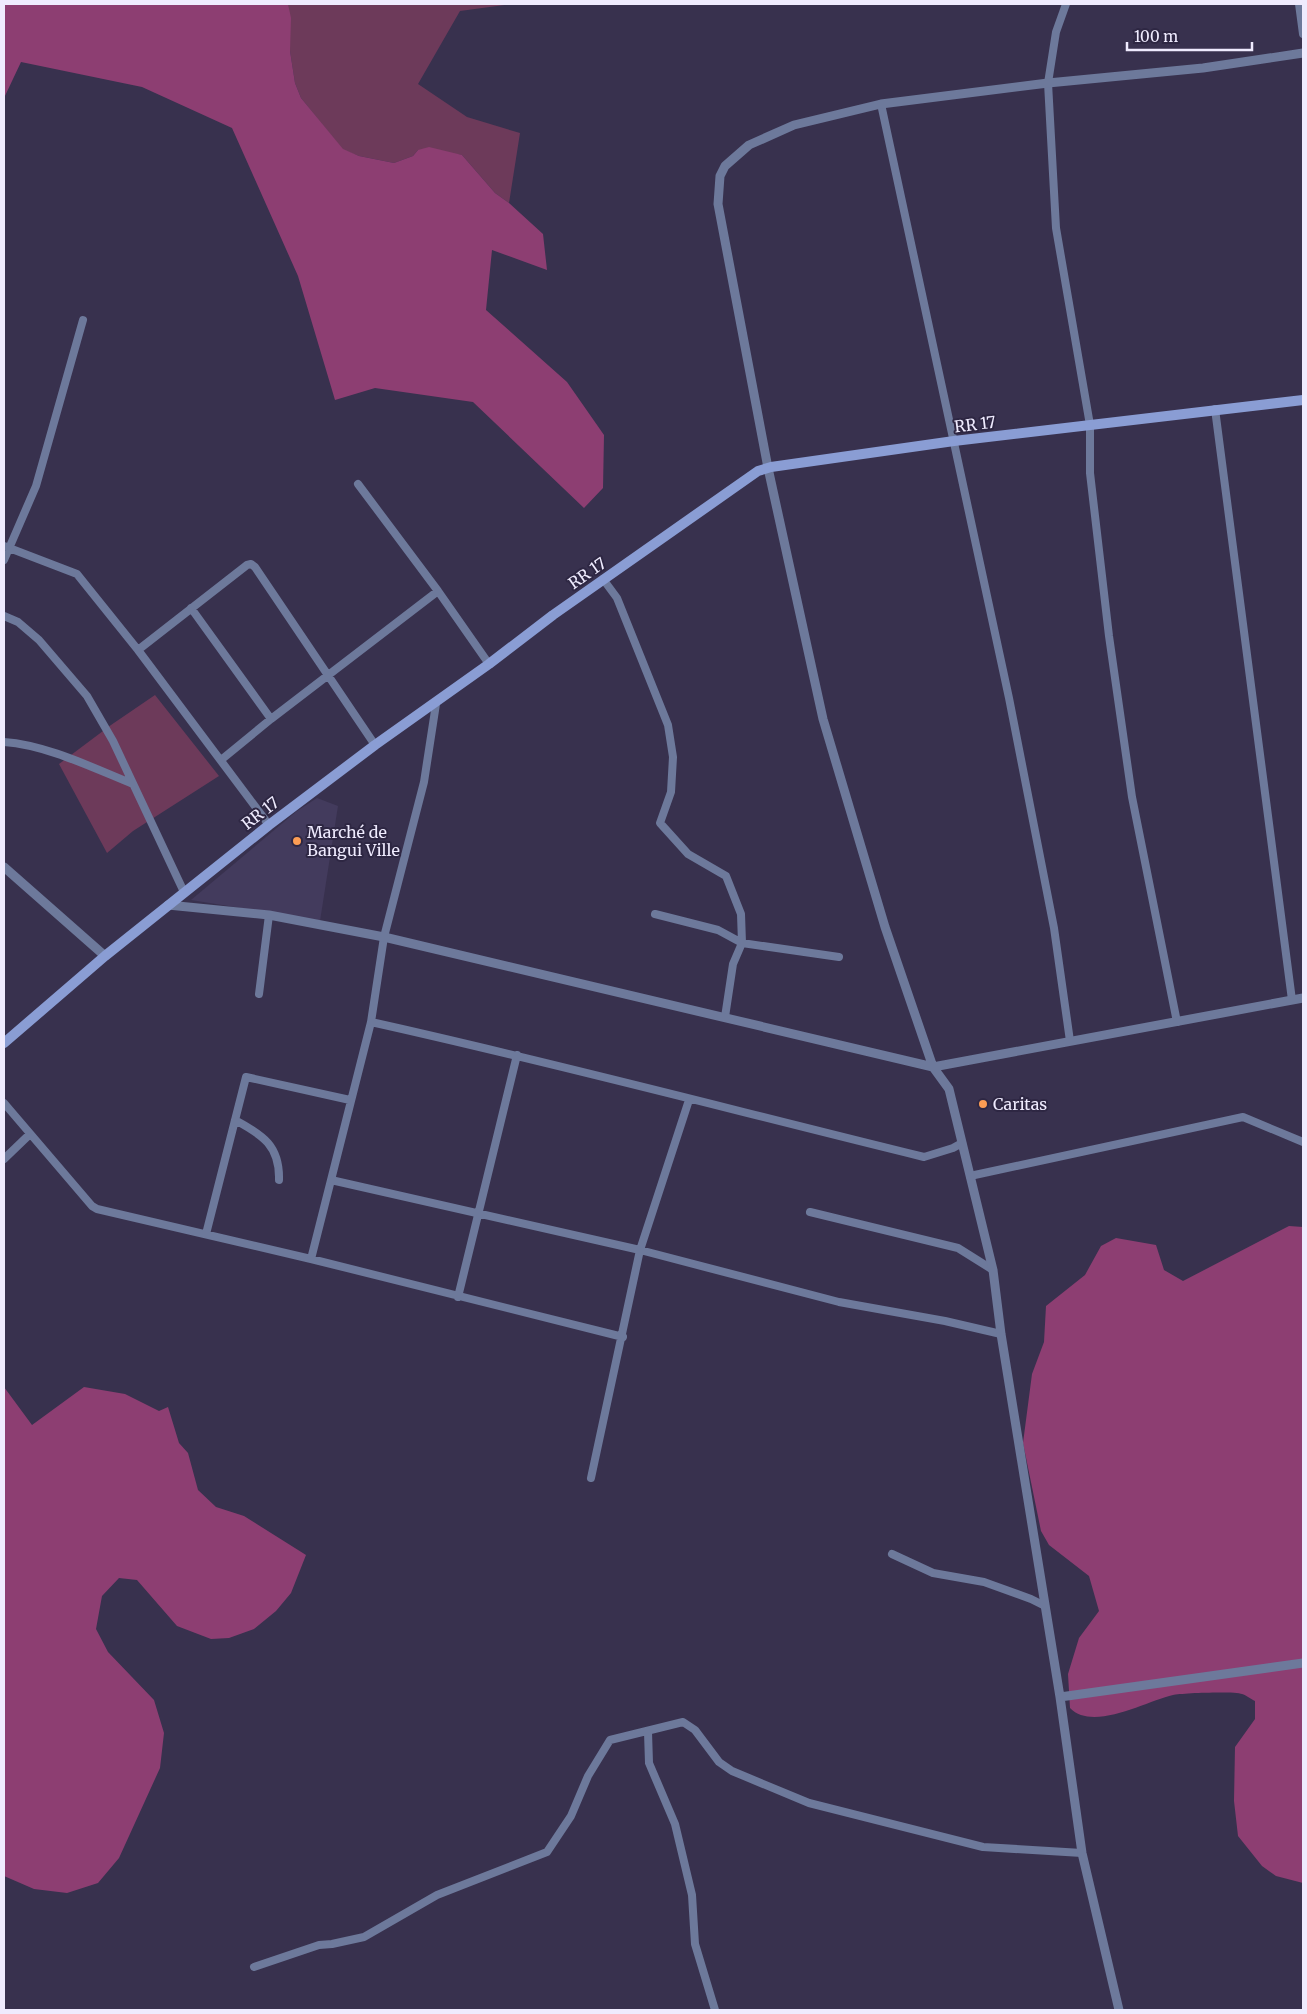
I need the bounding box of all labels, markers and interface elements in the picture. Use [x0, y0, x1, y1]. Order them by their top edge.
scale bar [1127, 20, 1252, 52]
text: 100 m [1134, 27, 1178, 46]
street label: RR 17 [953, 412, 997, 436]
street label: RR 17 [564, 553, 610, 593]
street label: RR 17 [237, 792, 283, 834]
place label: Marché de Bangui Ville [307, 822, 400, 860]
marker: Marché de Bangui Ville [291, 835, 303, 847]
place label: Caritas [993, 1094, 1047, 1114]
marker: Caritas [977, 1098, 989, 1110]

